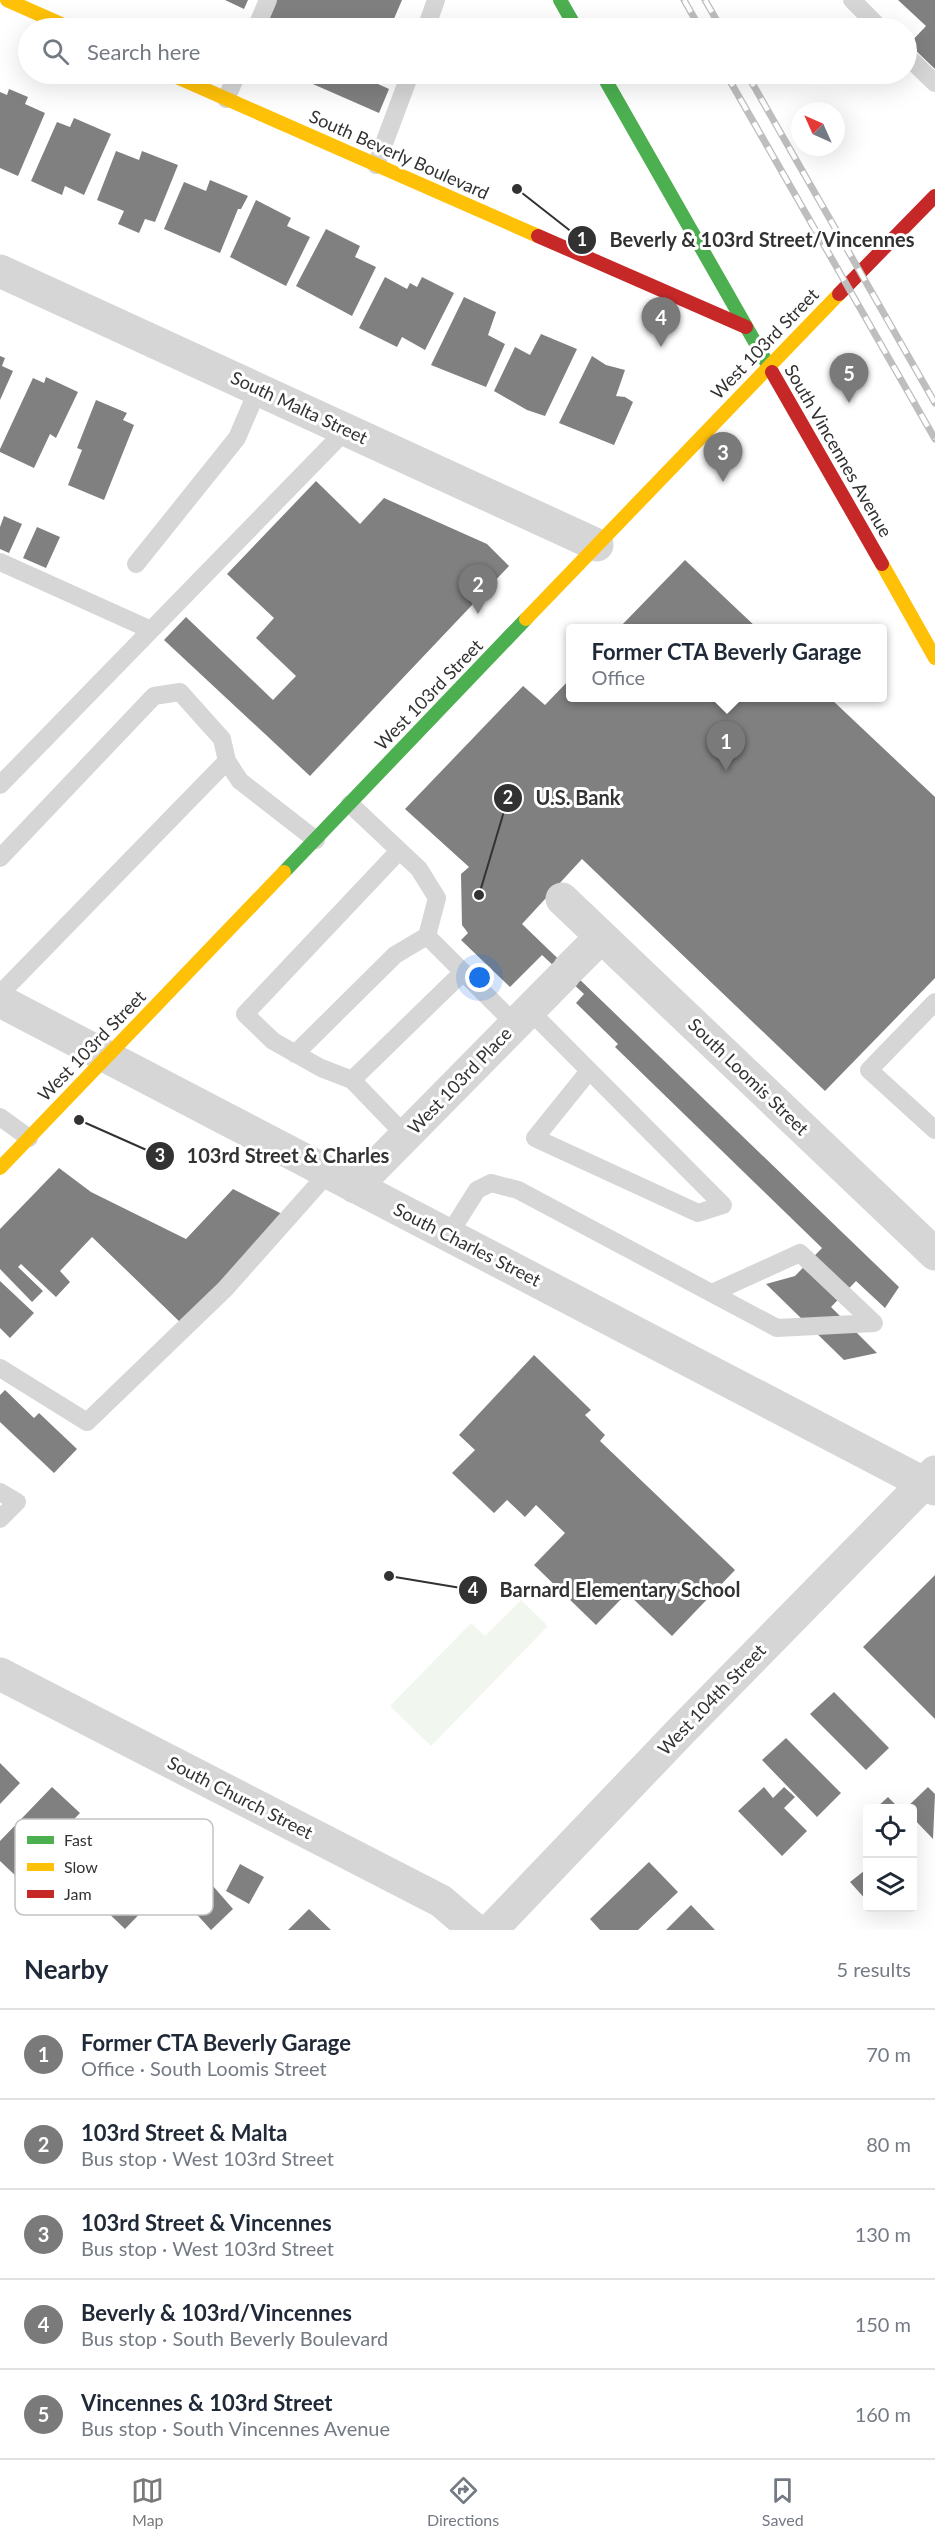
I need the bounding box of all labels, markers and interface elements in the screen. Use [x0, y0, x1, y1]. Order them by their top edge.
search box [18, 18, 917, 84]
icon: search [39, 35, 72, 68]
text: Search here [87, 38, 200, 65]
north arrow [791, 102, 845, 156]
street label: South Beverly Boulevard [306, 105, 493, 204]
callout: Beverly & 103rd Street/Vincennes [567, 221, 927, 259]
text: Beverly & 103rd Street/Vincennes [610, 227, 915, 251]
text: 1 [577, 228, 587, 250]
street label: West 103rd Street [706, 283, 823, 403]
pin: 4 [642, 298, 680, 347]
pin: 5 [830, 354, 868, 403]
street label: South Vincennes Avenue [780, 360, 897, 541]
street label: South Malta Street [228, 366, 372, 449]
pin: 3 [704, 432, 742, 482]
pin: 2 [458, 564, 498, 614]
popup [566, 624, 887, 702]
street label: West 103rd Street [370, 634, 487, 754]
text: Former CTA Beverly Garage [591, 638, 862, 665]
text: Office [591, 665, 645, 689]
pin: 1 [706, 722, 746, 771]
callout: U.S. Bank [493, 779, 632, 817]
text: U.S. Bank [536, 785, 621, 809]
text: 2 [503, 786, 513, 808]
your location [465, 963, 494, 992]
street label: West 103rd Street [33, 985, 150, 1105]
street label: South Loomis Street [684, 1013, 814, 1140]
street label: West 103rd Place [403, 1022, 516, 1138]
callout: 103rd Street & Charles [145, 1137, 401, 1175]
text: 103rd Street & Charles [187, 1143, 390, 1167]
text: 3 [155, 1144, 165, 1166]
street label: South Charles Street [390, 1197, 545, 1291]
callout: Barnard Elementary School [458, 1571, 753, 1609]
text: Barnard Elementary School [500, 1577, 740, 1601]
text: 4 [468, 1578, 478, 1600]
street label: West 104th Street [653, 1639, 770, 1759]
street label: South Church Street [164, 1751, 317, 1843]
map controls [863, 1804, 917, 1912]
button: locate [863, 1804, 917, 1858]
legend [15, 1819, 213, 1915]
text: Fast [64, 1830, 93, 1849]
text: Slow [64, 1857, 98, 1876]
button: layers [863, 1858, 917, 1912]
text: Jam [64, 1884, 92, 1903]
text: Nearby [24, 1953, 109, 1985]
text: 5 results [836, 1957, 911, 1981]
text: Former CTA Beverly Garage [81, 2029, 351, 2056]
text: 1 [38, 2042, 49, 2066]
text: 70 m [866, 2042, 911, 2066]
text: Office · South Loomis Street [81, 2056, 327, 2080]
text: 103rd Street & Malta [81, 2119, 287, 2146]
text: 2 [38, 2132, 49, 2156]
text: 80 m [866, 2132, 911, 2156]
text: Bus stop · West 103rd Street [81, 2146, 334, 2170]
text: 103rd Street & Vincennes [81, 2209, 332, 2236]
text: 3 [38, 2222, 49, 2246]
text: 130 m [855, 2222, 911, 2246]
text: Bus stop · West 103rd Street [81, 2236, 334, 2260]
text: Beverly & 103rd/Vincennes [81, 2299, 352, 2326]
text: 4 [38, 2312, 49, 2336]
text: 150 m [855, 2312, 911, 2336]
text: Bus stop · South Beverly Boulevard [81, 2326, 388, 2350]
text: Vincennes & 103rd Street [81, 2389, 333, 2416]
text: 5 [38, 2402, 49, 2426]
text: 160 m [855, 2402, 911, 2426]
text: Bus stop · South Vincennes Avenue [81, 2416, 390, 2440]
tab: Map [131, 2474, 164, 2529]
tab: Directions [427, 2474, 499, 2529]
tab: Saved [762, 2474, 804, 2529]

